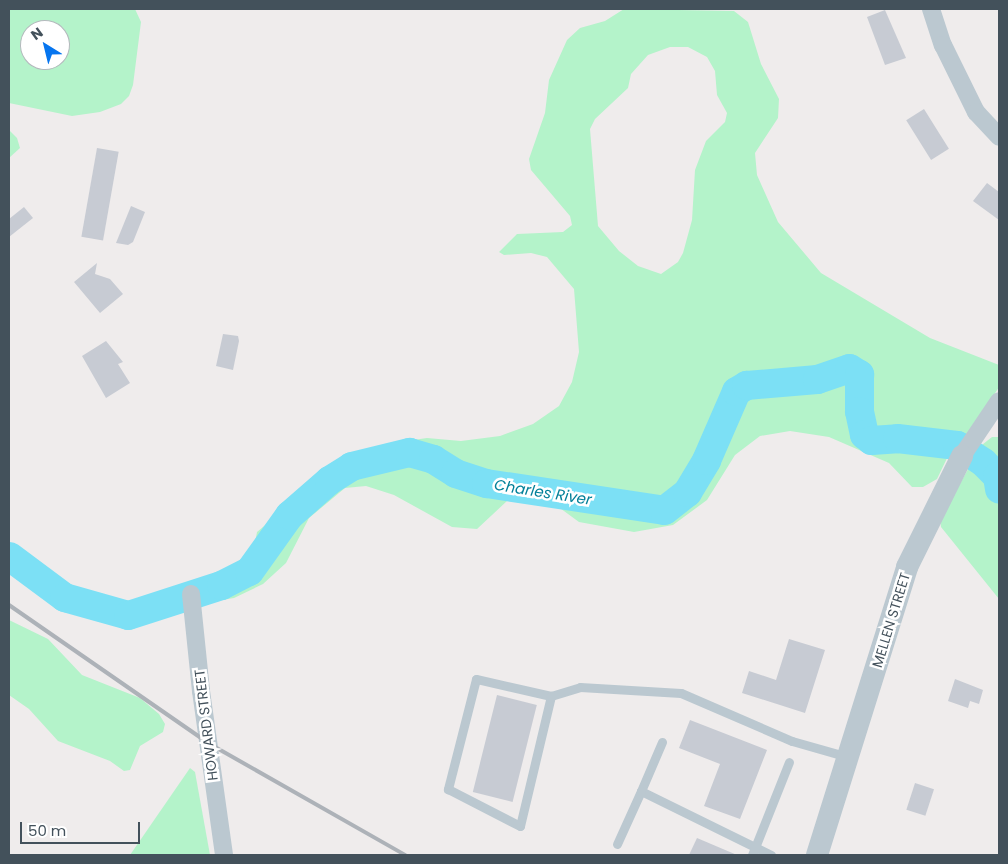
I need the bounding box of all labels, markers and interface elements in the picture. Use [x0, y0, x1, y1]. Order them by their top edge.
north arrow [20, 20, 70, 70]
text: N [27, 22, 47, 45]
water label: Charles River [493, 475, 593, 509]
street label: MELLEN STREET [869, 571, 913, 669]
street label: HOWARD STREET [191, 668, 221, 782]
scale bar [22, 812, 142, 844]
text: 50 m [28, 820, 66, 841]

